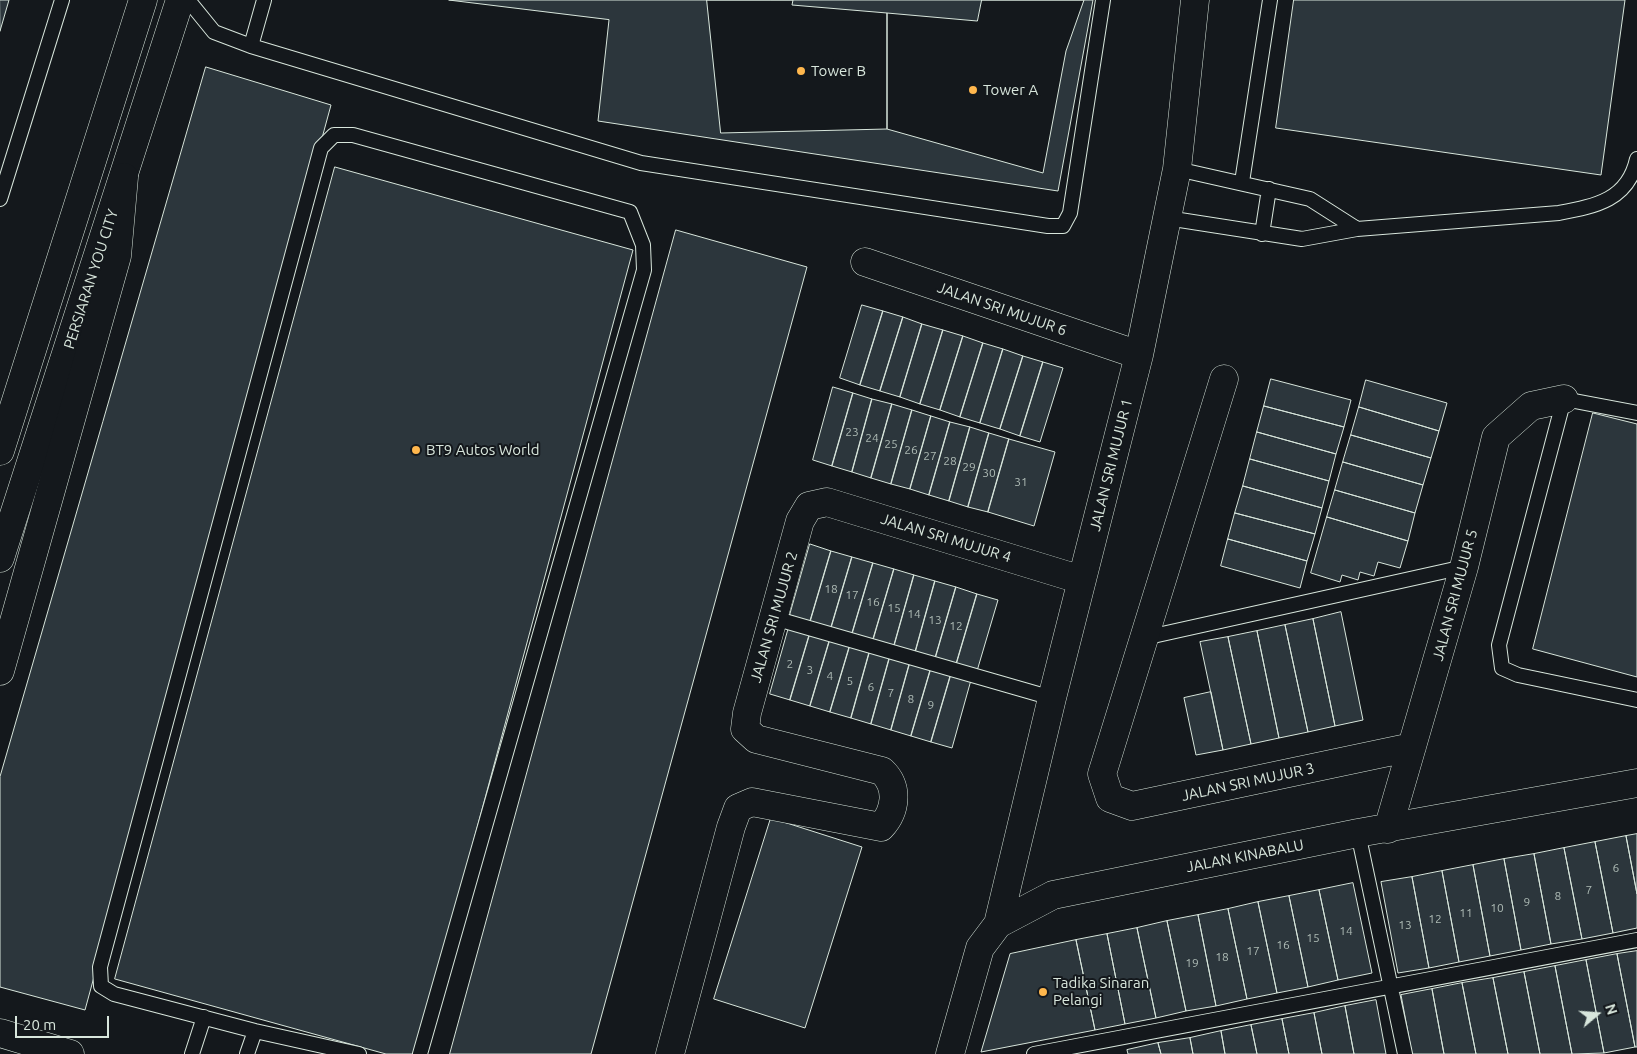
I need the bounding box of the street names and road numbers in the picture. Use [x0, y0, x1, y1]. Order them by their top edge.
street label: PERSIARAN YOU CITY [60, 207, 122, 351]
street label: JALAN SRI MUJUR 6 [935, 278, 1069, 340]
street label: JALAN SRI MUJUR 1 [1086, 397, 1136, 533]
street label: JALAN SRI MUJUR 4 [878, 510, 1014, 566]
street label: JALAN SRI MUJUR 5 [1429, 527, 1481, 663]
street label: JALAN SRI MUJUR 2 [747, 549, 801, 685]
street label: JALAN SRI MUJUR 3 [1180, 759, 1316, 805]
street label: JALAN KINABALU [1185, 836, 1305, 876]

